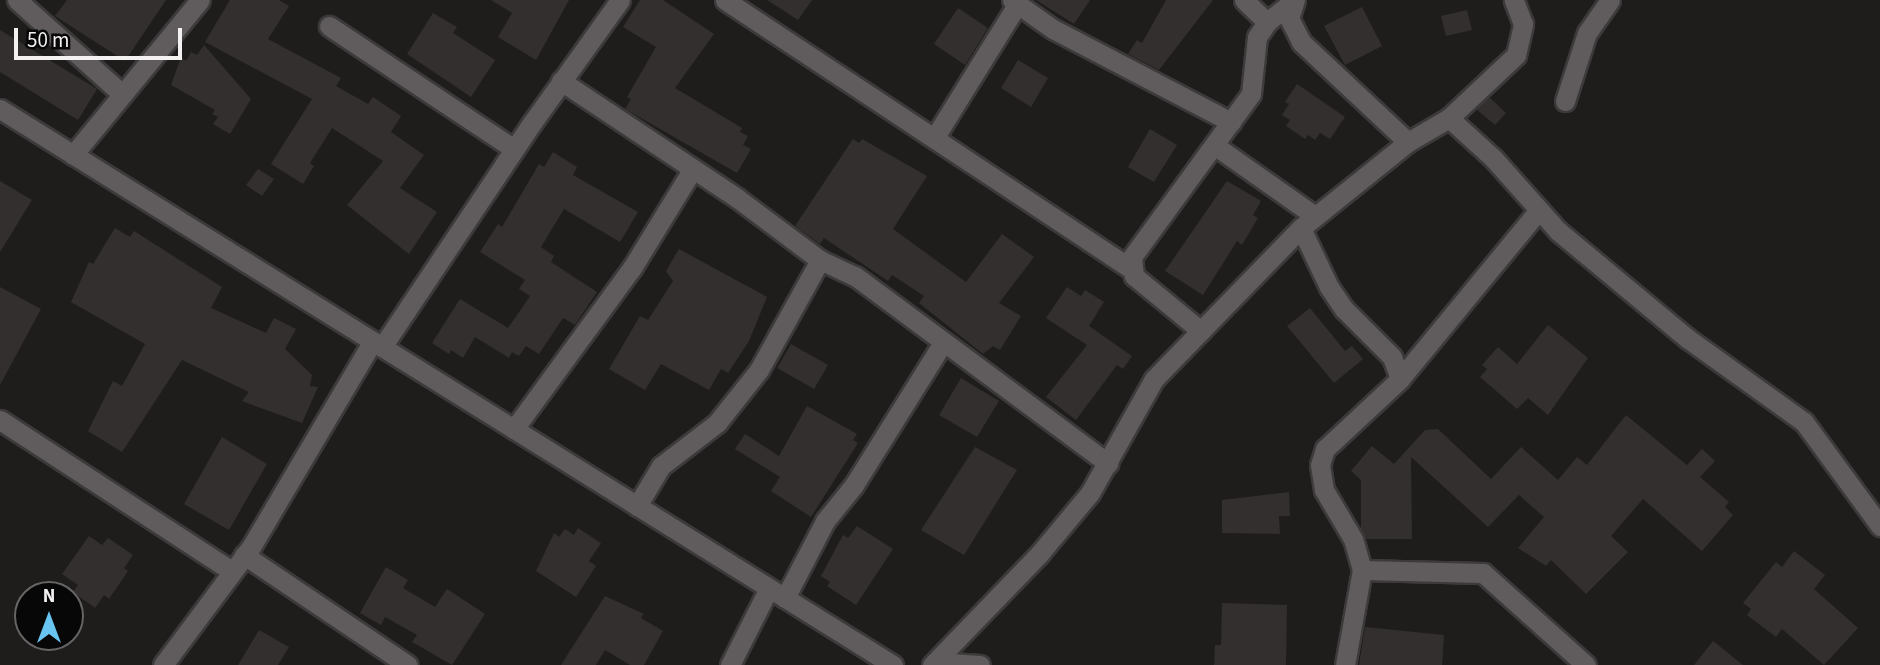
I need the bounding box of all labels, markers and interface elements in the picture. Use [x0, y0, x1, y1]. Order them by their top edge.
scale bar [18, 14, 186, 58]
text: 50 m [27, 25, 69, 55]
north arrow [14, 581, 84, 651]
text: N [43, 583, 55, 610]

